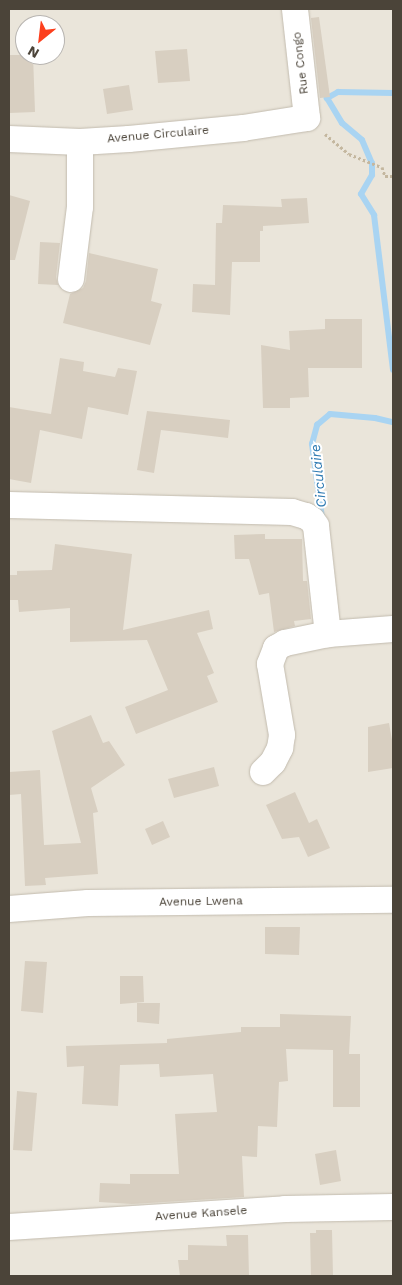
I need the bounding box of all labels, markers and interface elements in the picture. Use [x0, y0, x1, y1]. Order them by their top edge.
north arrow [15, 15, 65, 65]
street label: Rue Congo [290, 31, 312, 95]
text: N [25, 43, 42, 62]
street label: Avenue Circulaire [107, 123, 209, 147]
water label: Circulaire [306, 443, 330, 509]
street label: Avenue Lwena [159, 894, 243, 910]
street label: Avenue Kansele [154, 1204, 248, 1224]

